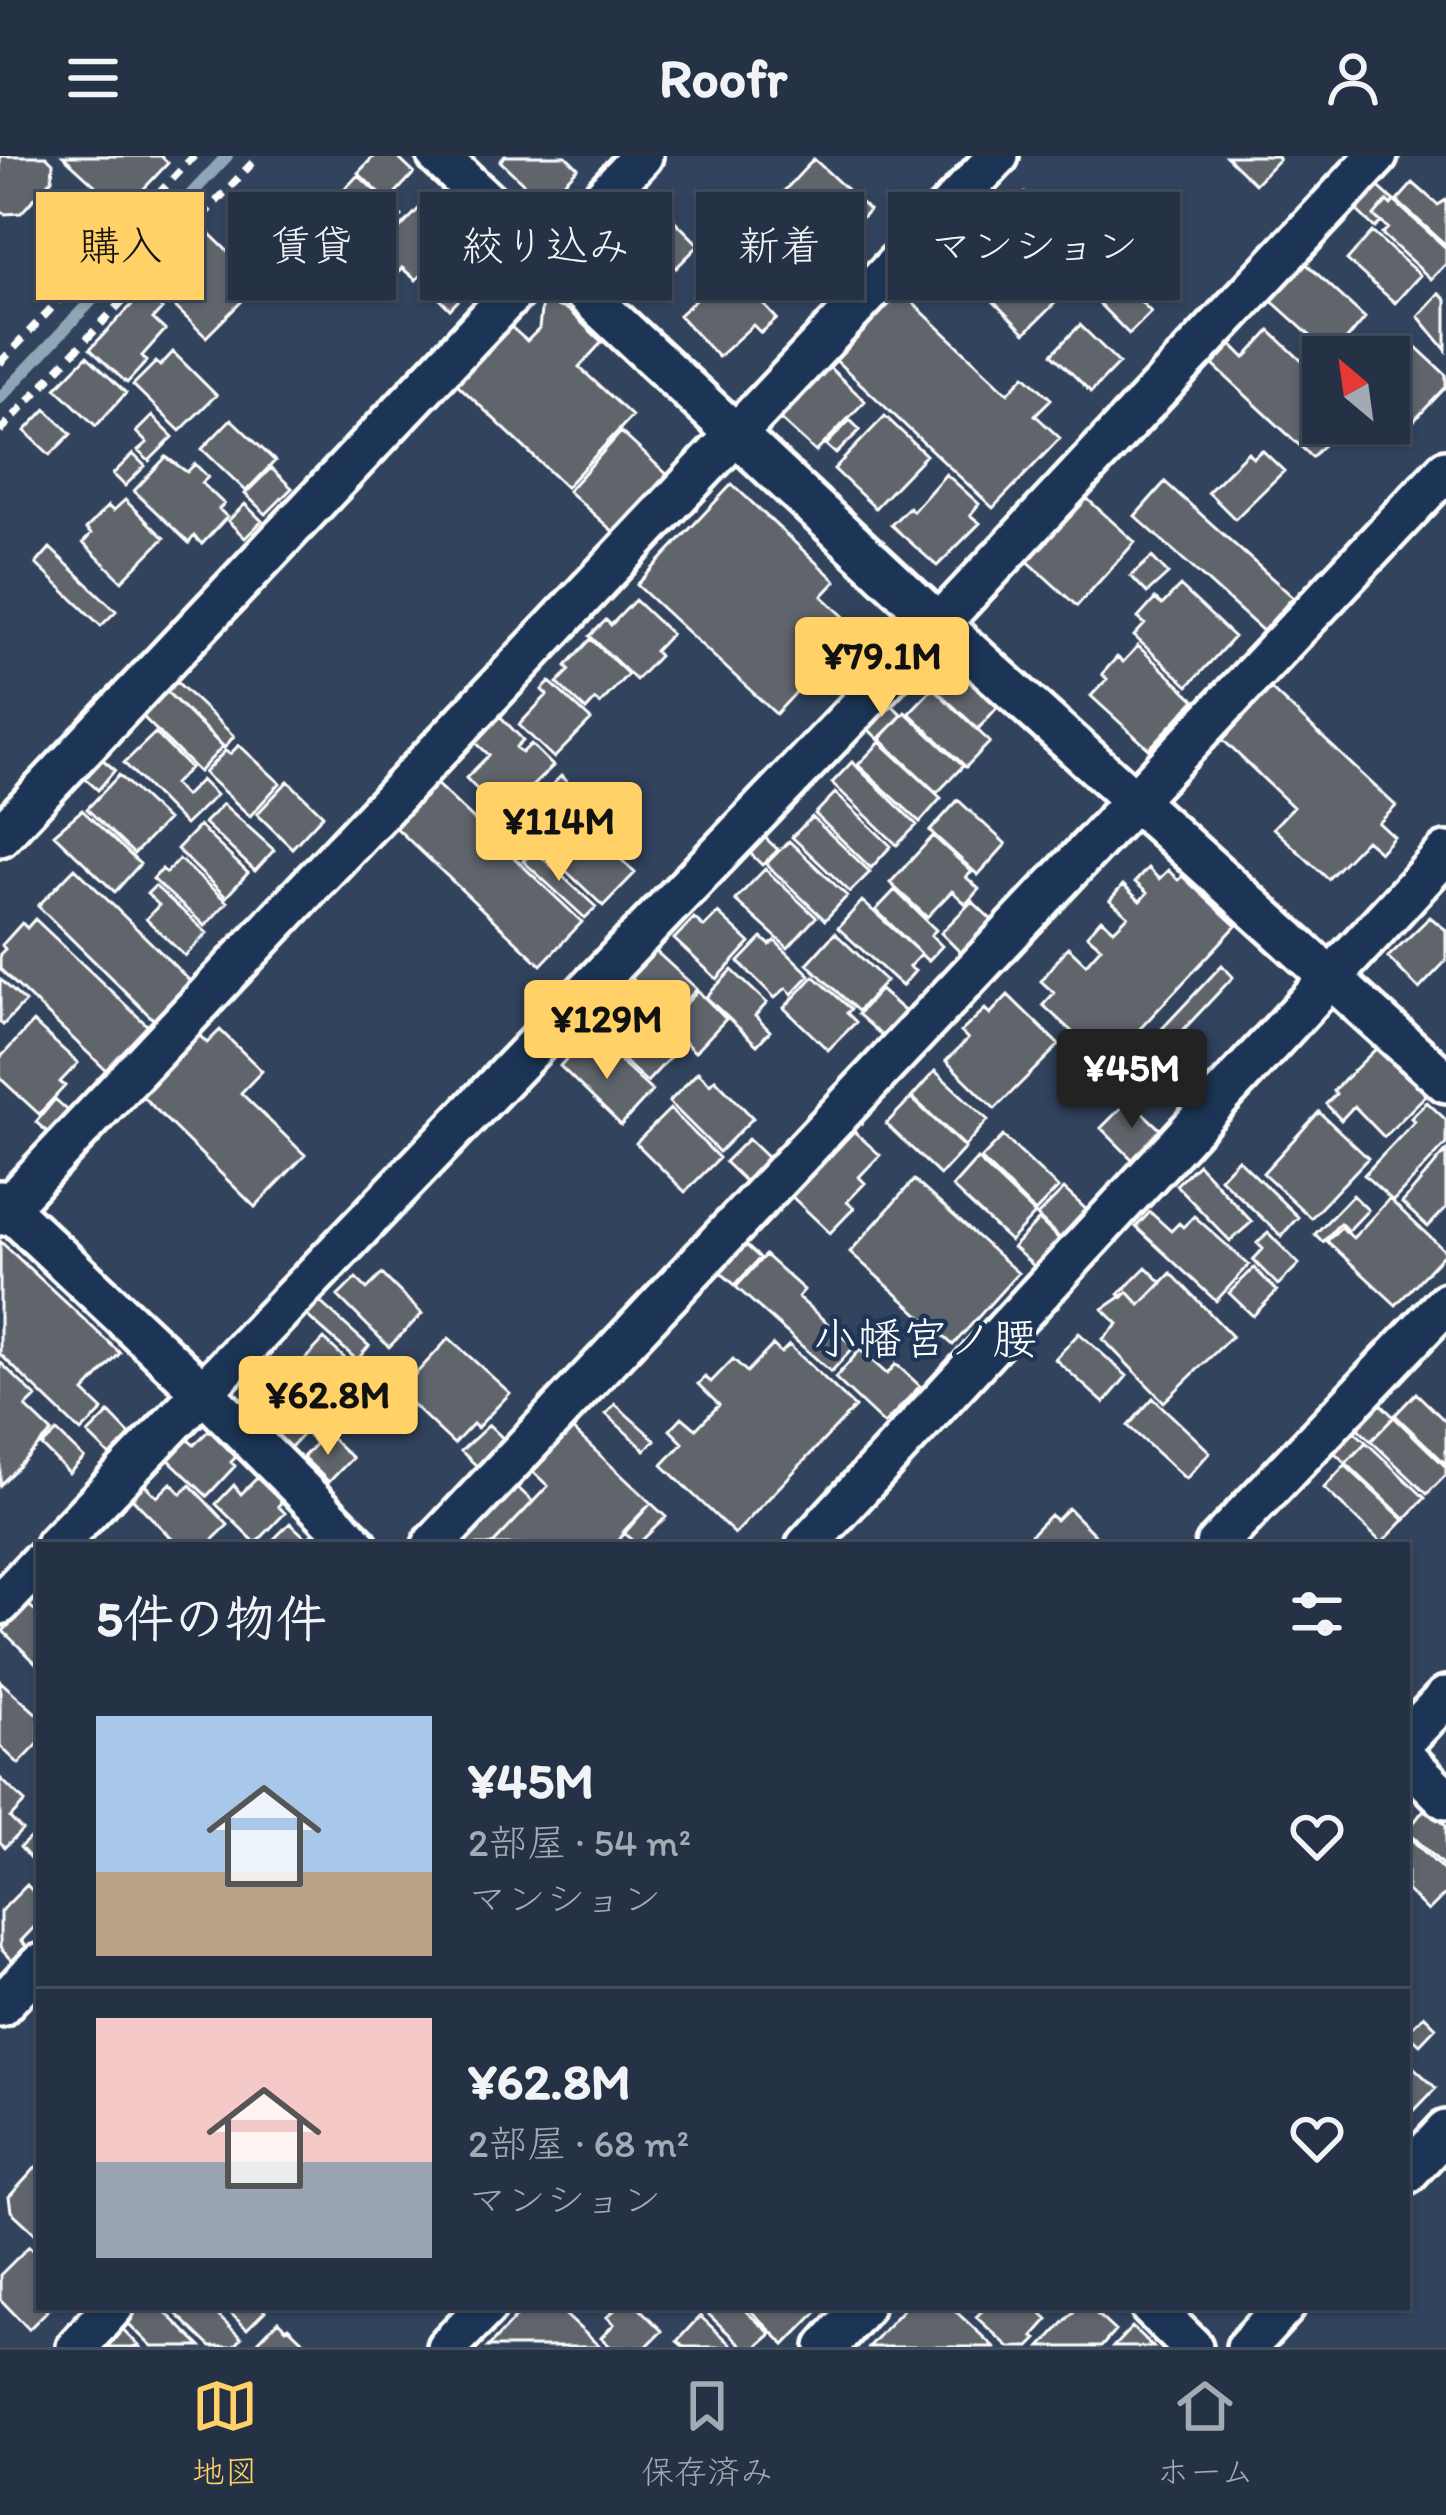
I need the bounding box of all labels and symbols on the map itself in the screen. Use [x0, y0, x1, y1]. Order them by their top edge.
north arrow [1302, 336, 1410, 444]
pin: ¥79.1M [784, 617, 980, 719]
pin: ¥114M [475, 782, 643, 884]
pin: ¥129M [523, 980, 691, 1082]
pin: ¥45M [1061, 1029, 1203, 1131]
district label: 小幡宮ノ腰 [812, 1311, 1038, 1365]
pin: ¥62.8M [230, 1356, 426, 1458]

